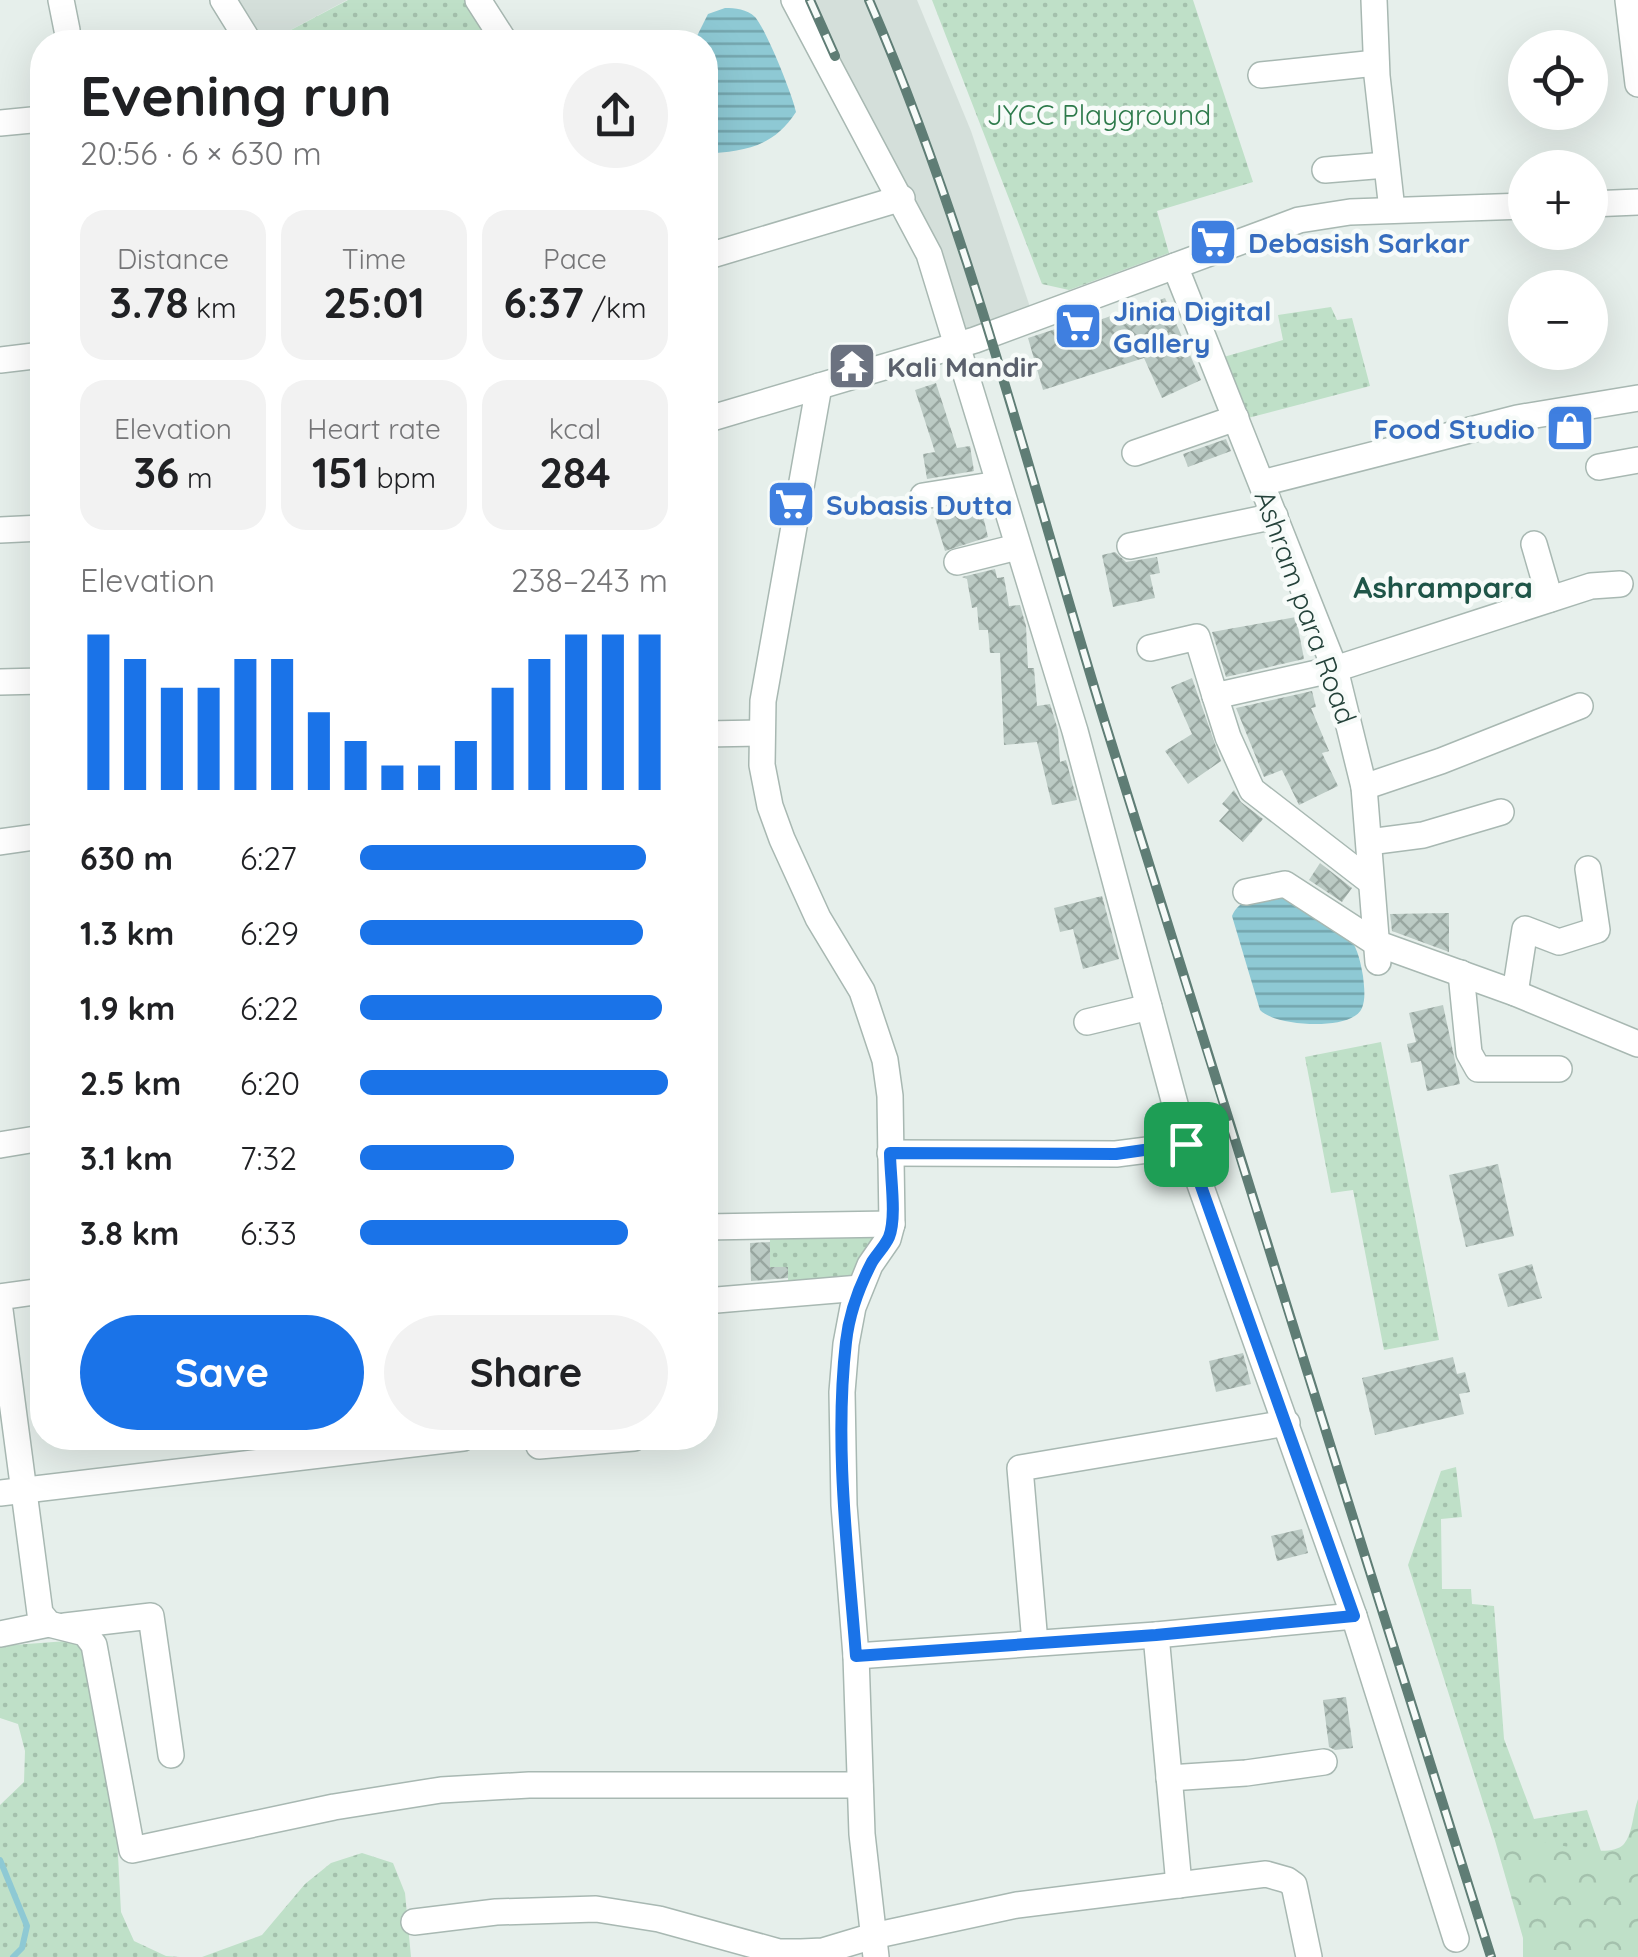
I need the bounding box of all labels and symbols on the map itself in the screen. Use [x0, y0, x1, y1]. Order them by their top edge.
park label: JYCC Playground [987, 97, 1211, 132]
supermarket icon: Debasish Sarkar [1187, 216, 1239, 268]
place label: Debasish Sarkar [1248, 225, 1470, 260]
place label: Jinia Digital Gallery [1113, 293, 1271, 360]
supermarket icon: Jinia Digital Gallery [1052, 300, 1104, 352]
temple icon: Kali Mandir [826, 340, 878, 392]
place label: Kali Mandir [887, 349, 1038, 384]
shop icon: Food Studio [1544, 402, 1596, 454]
place label: Food Studio [1373, 411, 1535, 446]
supermarket icon: Subasis Dutta [765, 478, 817, 530]
street label: Ashram para Road [1247, 485, 1365, 729]
place label: Subasis Dutta [826, 487, 1013, 522]
district label: Ashrampara [1353, 568, 1533, 606]
pin [1144, 1102, 1229, 1187]

